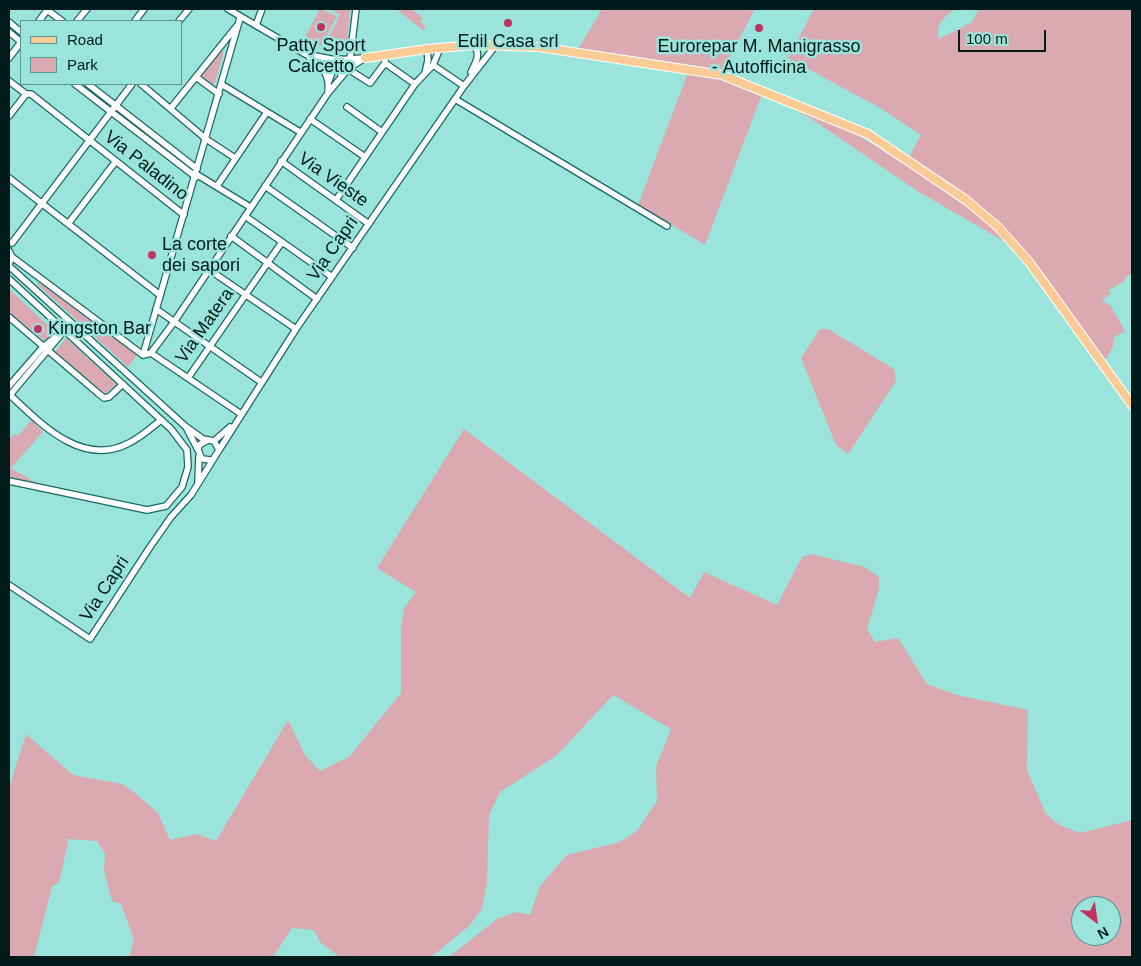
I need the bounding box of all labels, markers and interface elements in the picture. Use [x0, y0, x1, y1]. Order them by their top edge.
marker: Edil Casa srl [502, 17, 514, 29]
legend [20, 20, 182, 85]
scale bar [961, 20, 1048, 52]
marker: Patty Sport Calcetto [315, 21, 327, 33]
marker: Eurorepar M. Manigrasso - Autofficina [753, 22, 765, 34]
text: 100 m [966, 30, 1008, 47]
text: Road [67, 31, 103, 48]
place label: Edil Casa srl [457, 31, 559, 53]
place label: Patty Sport Calcetto [276, 35, 366, 78]
place label: Eurorepar M. Manigrasso - Autofficina [657, 36, 861, 78]
text: Park [67, 56, 98, 73]
street label: Via Paladino [100, 126, 192, 206]
street label: Via Vieste [294, 148, 372, 212]
street label: Via Capri [303, 213, 363, 285]
place label: La corte dei sapori [162, 234, 240, 276]
marker: La corte dei sapori [146, 249, 158, 261]
street label: Via Matera [171, 284, 239, 368]
place label: Kingston Bar [48, 318, 151, 340]
marker: Kingston Bar [32, 323, 44, 335]
street label: Via Capri [76, 552, 134, 626]
north arrow [1071, 896, 1121, 946]
text: N [1095, 924, 1111, 943]

